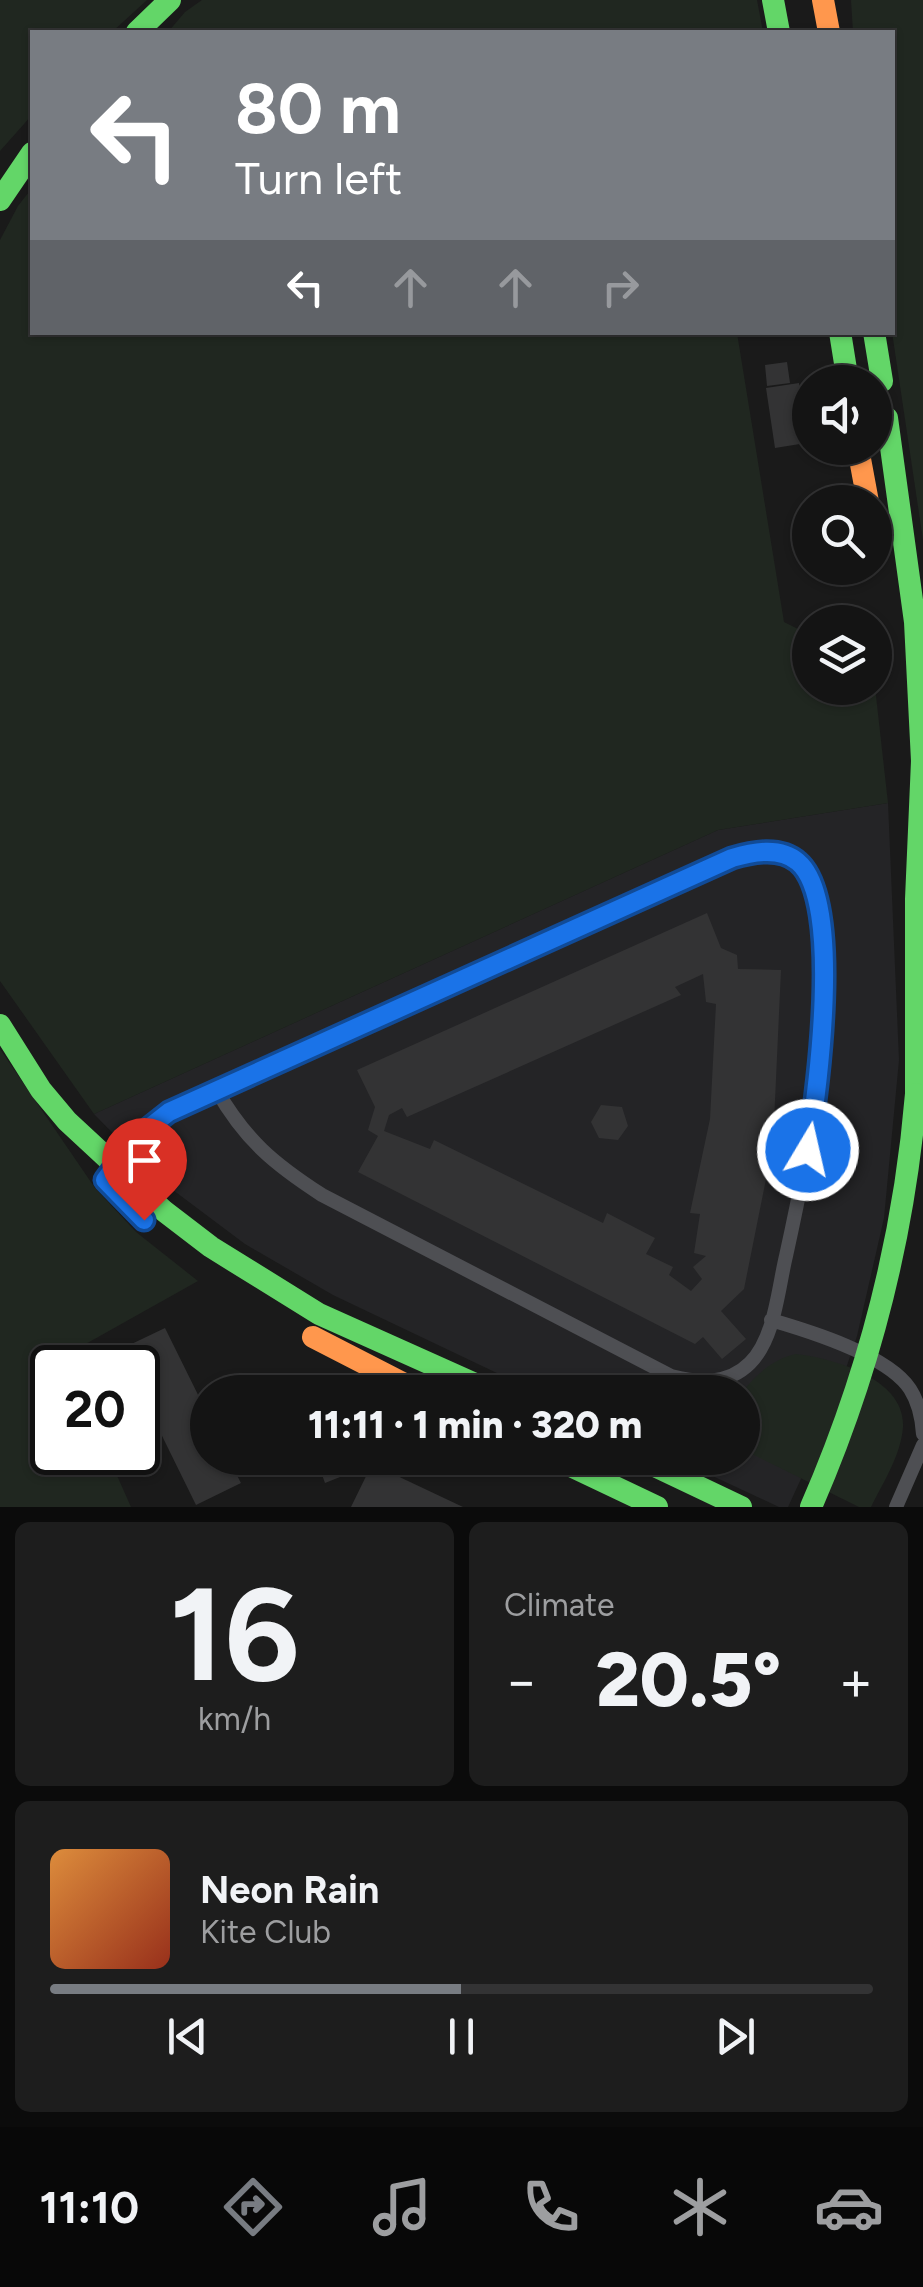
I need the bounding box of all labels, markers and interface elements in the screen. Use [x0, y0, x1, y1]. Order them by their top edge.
text: 80 m [235, 66, 401, 151]
icon: left [70, 70, 200, 200]
text: Turn left [235, 151, 402, 205]
icon: left [278, 260, 333, 315]
icon: ahead [383, 260, 438, 315]
icon: ahead [488, 260, 543, 315]
icon: right [593, 260, 648, 315]
map controls [792, 365, 892, 705]
button: sound [792, 365, 892, 465]
button: search [792, 485, 892, 585]
button: layers [792, 605, 892, 705]
position arrow [756, 1098, 860, 1202]
pin [102, 1118, 187, 1221]
icon: arrive [117, 1133, 172, 1188]
speed limit sign: 20 [30, 1345, 160, 1475]
text: 11:11 · 1 min · 320 m [308, 1402, 642, 1448]
text: 16 [169, 1557, 300, 1713]
text: Climate [504, 1586, 615, 1624]
text: 20.5° [596, 1635, 781, 1725]
text: − [504, 1648, 538, 1714]
text: + [839, 1648, 873, 1714]
text: km/h [198, 1700, 271, 1738]
text: Neon Rain [200, 1867, 379, 1913]
text: Kite Club [200, 1913, 331, 1951]
icon: previous [160, 2009, 215, 2064]
icon: pause [434, 2009, 489, 2064]
icon: next [708, 2009, 763, 2064]
icon: directions [218, 2172, 288, 2242]
icon: music [367, 2172, 437, 2242]
icon: phone [516, 2172, 586, 2242]
icon: climate [665, 2172, 735, 2242]
icon: car [814, 2172, 884, 2242]
text: 11:10 [39, 2180, 139, 2234]

